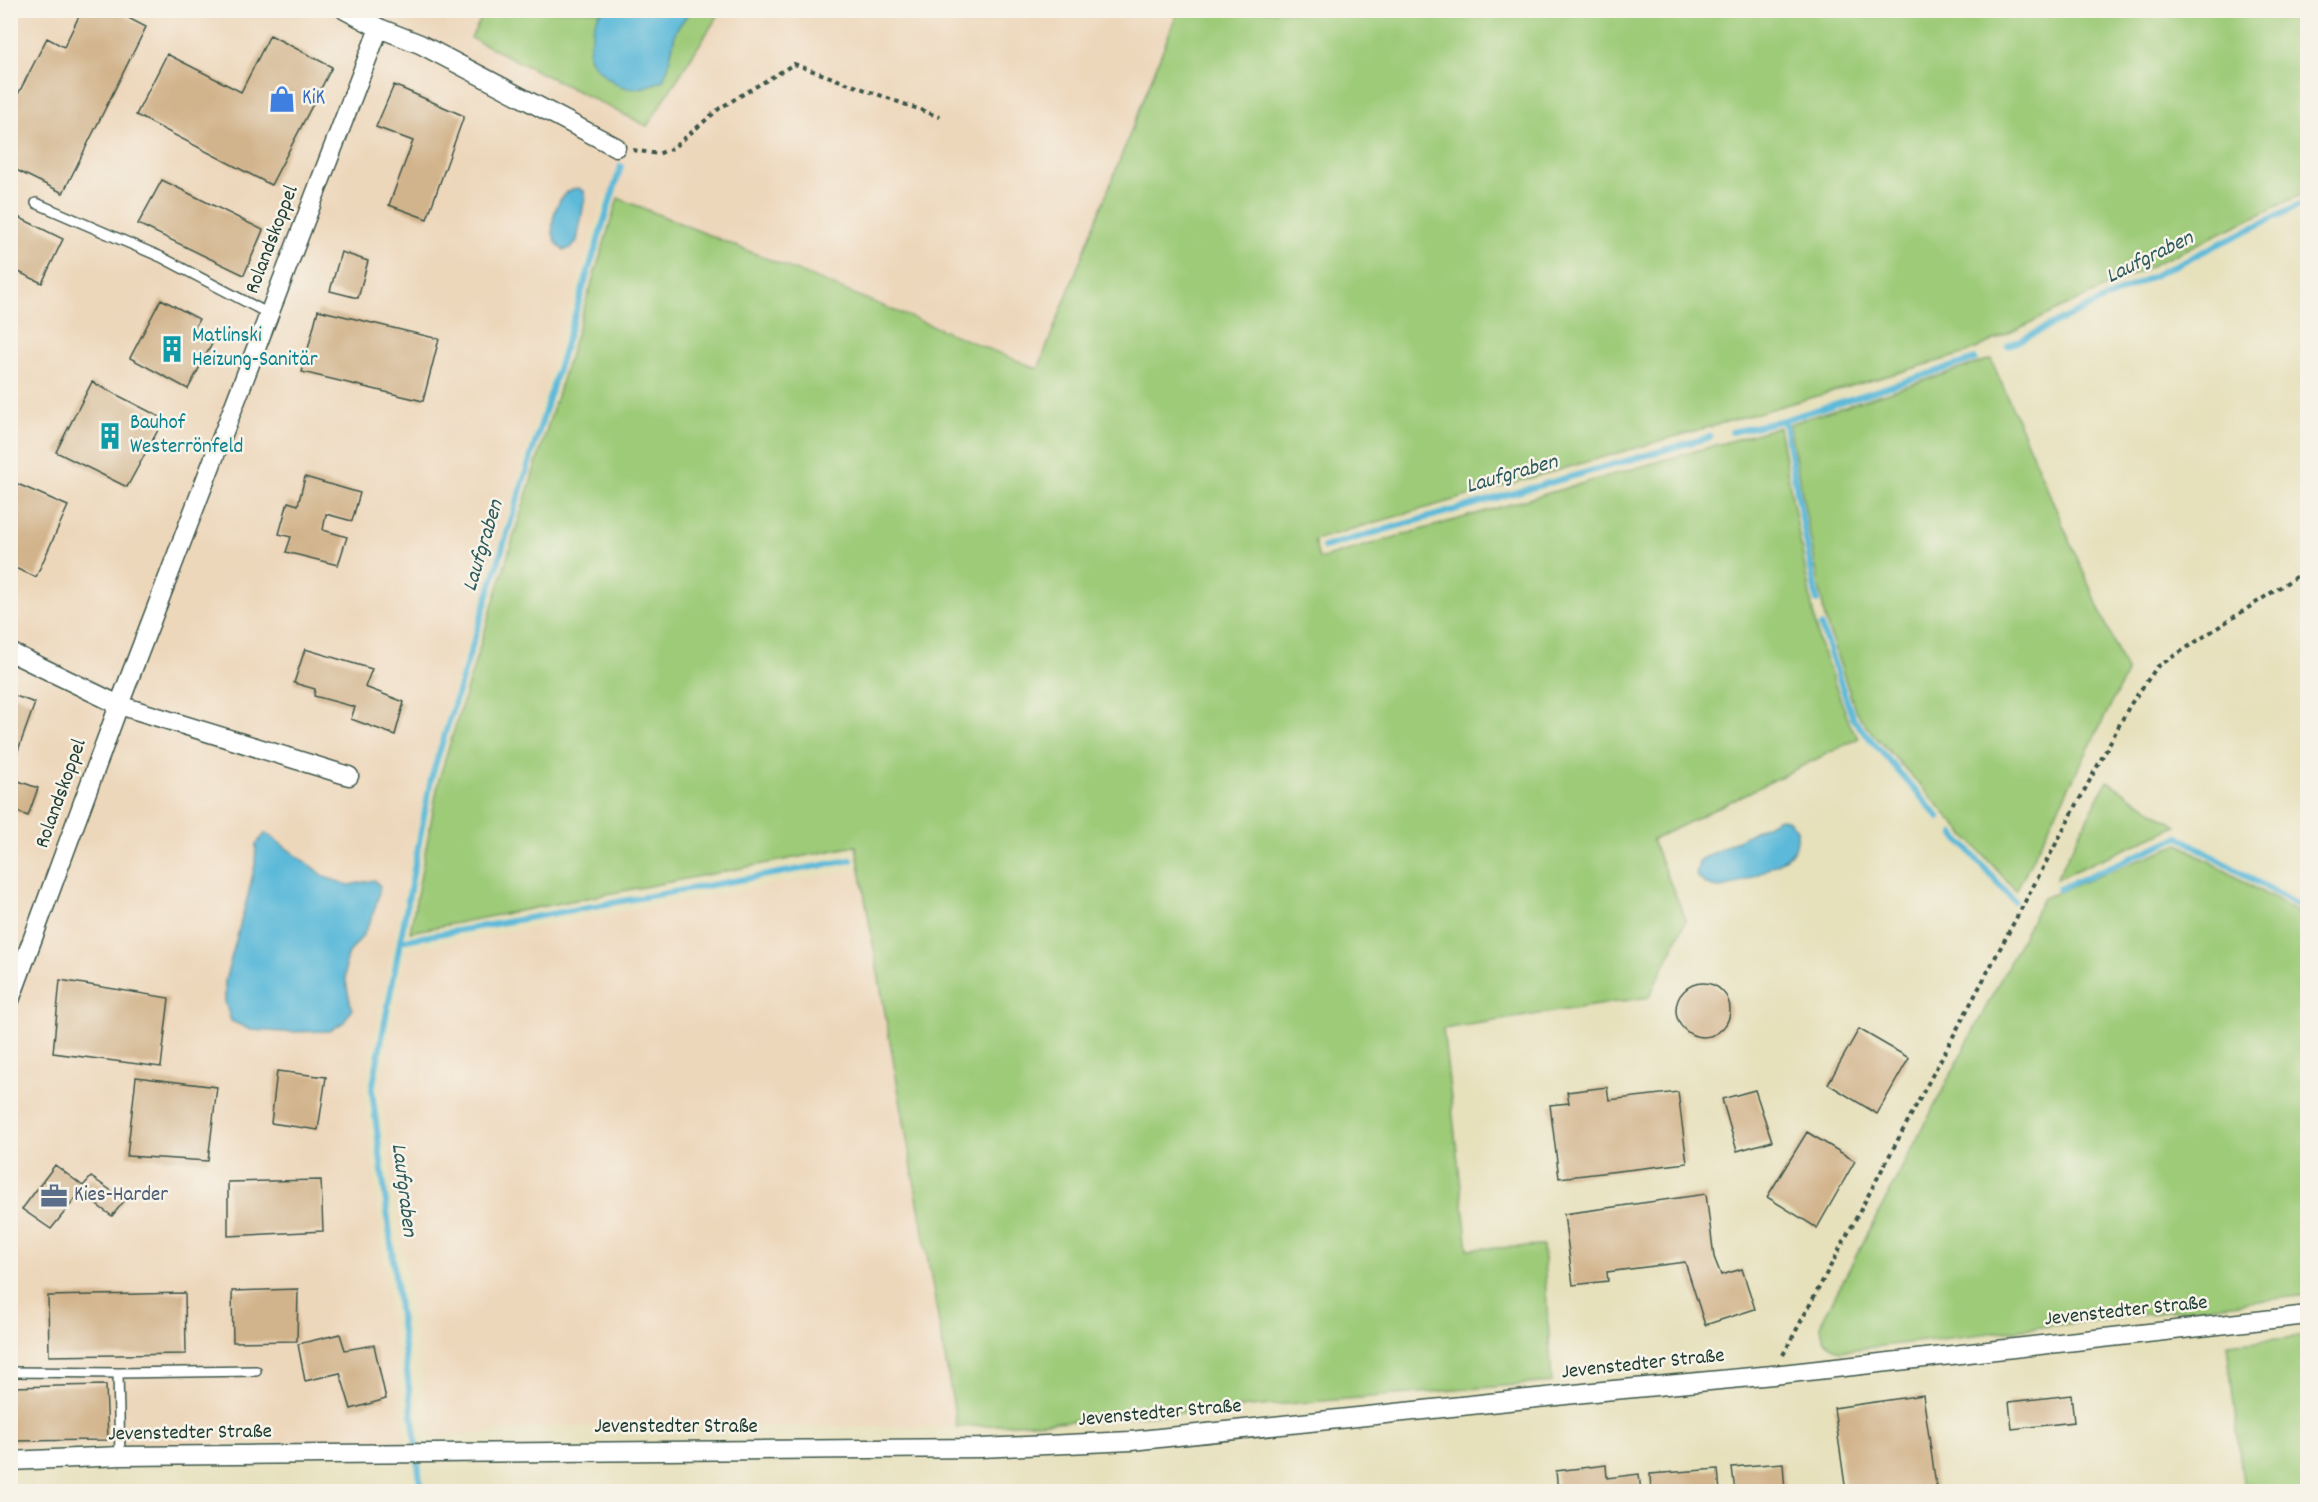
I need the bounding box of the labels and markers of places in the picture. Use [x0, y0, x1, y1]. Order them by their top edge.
shop icon: KiK [267, 84, 297, 114]
place label: KiK [302, 84, 326, 114]
place label: Matlinski Heizung-Sanitär [192, 322, 318, 376]
building icon: Matlinski Heizung-Sanitär [157, 334, 187, 364]
place label: Bauhof Westerrönfeld [130, 409, 243, 463]
building icon: Bauhof Westerrönfeld [95, 421, 125, 451]
office icon: Kies-Harder [39, 1181, 69, 1211]
place label: Kies-Harder [74, 1181, 168, 1211]

